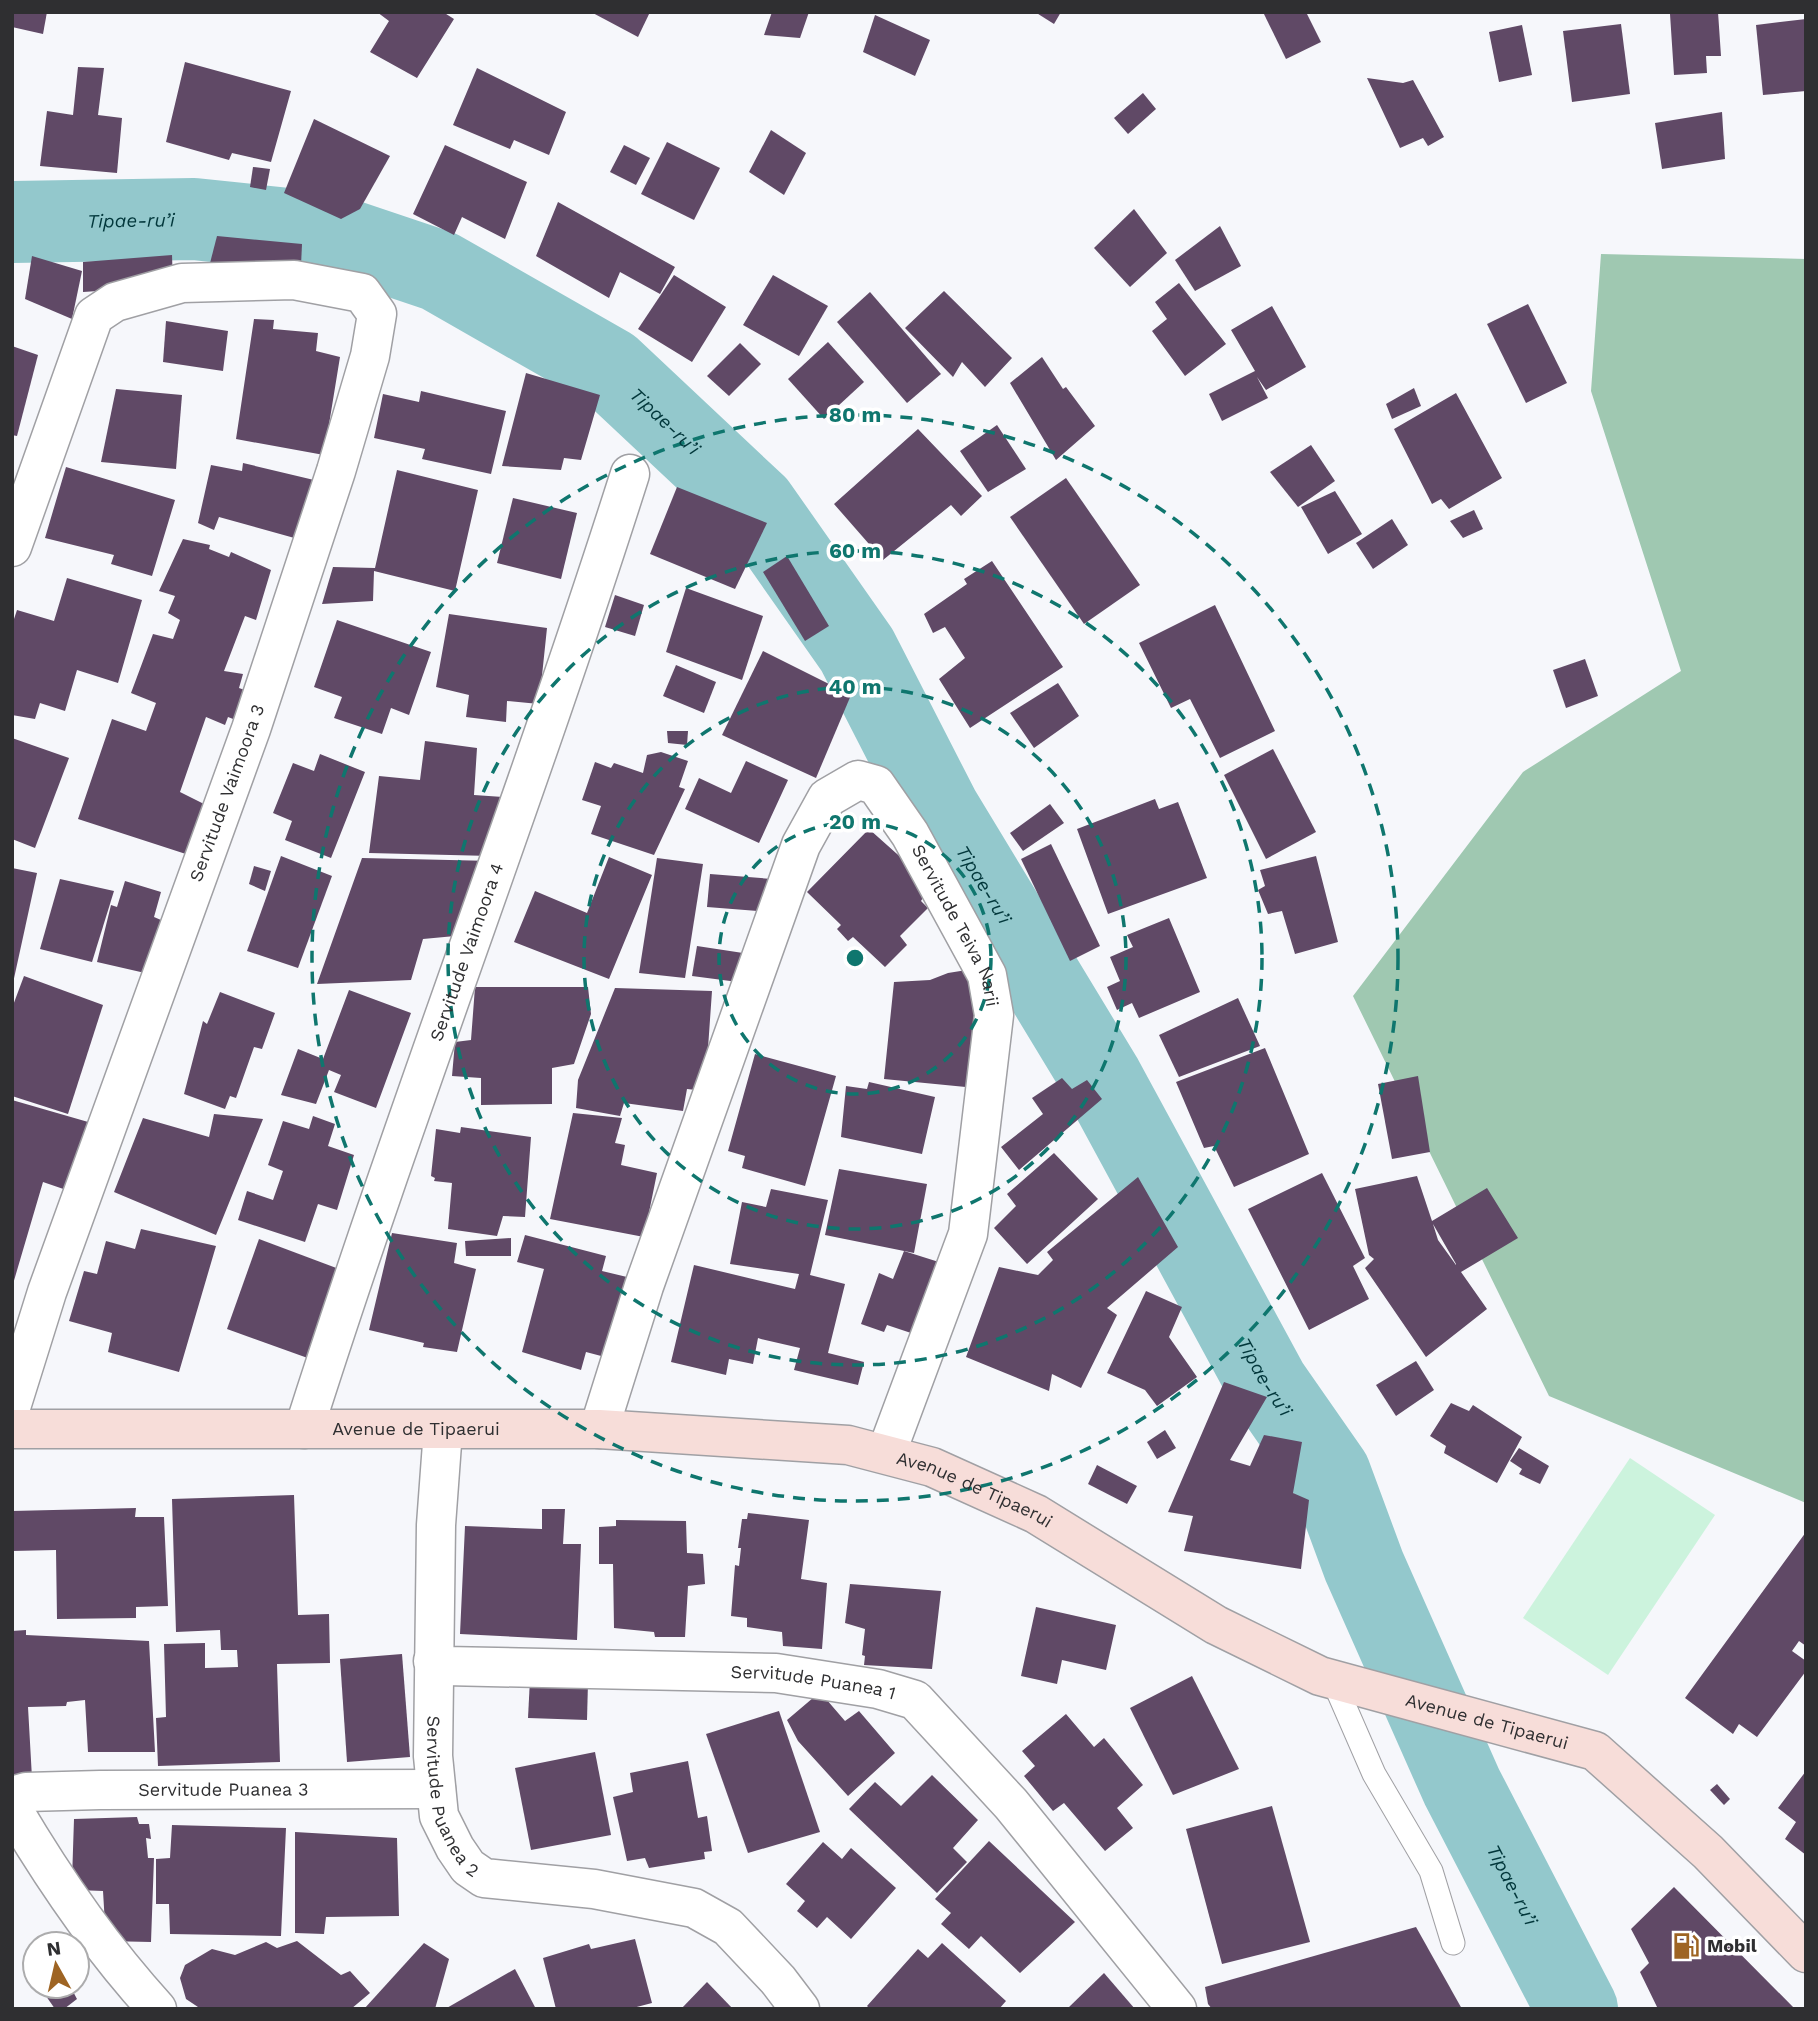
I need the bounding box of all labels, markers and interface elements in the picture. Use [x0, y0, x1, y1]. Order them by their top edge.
water label: Tipae-ru’i [87, 208, 176, 233]
water label: Tipae-ru’i [625, 383, 706, 460]
text: 80 m [829, 402, 881, 427]
text: 60 m [829, 538, 881, 563]
text: 40 m [829, 674, 881, 699]
street label: Servitude Vaimoora 3 [185, 701, 268, 884]
text: 20 m [829, 809, 881, 834]
street label: Servitude Teiva Narii [908, 841, 1003, 1008]
water label: Tipae-ru’i [951, 841, 1017, 929]
street label: Servitude Vaimoora 4 [425, 860, 507, 1044]
centre of rings [843, 946, 867, 970]
water label: Tipae-ru’i [1232, 1334, 1298, 1422]
street label: Avenue de Tipaerui [332, 1418, 500, 1439]
street label: Avenue de Tipaerui [894, 1447, 1057, 1532]
street label: Servitude Puanea 1 [731, 1661, 898, 1704]
street label: Avenue de Tipaerui [1404, 1689, 1571, 1753]
street label: Servitude Puanea 2 [423, 1715, 483, 1881]
street label: Servitude Puanea 3 [138, 1778, 309, 1800]
water label: Tipae-ru’i [1482, 1841, 1543, 1930]
north arrow [21, 1930, 91, 2000]
fuel station icon: Mobil [1671, 1931, 1701, 1961]
place label: Mobil [1707, 1935, 1757, 1956]
text: N [45, 1936, 62, 1961]

